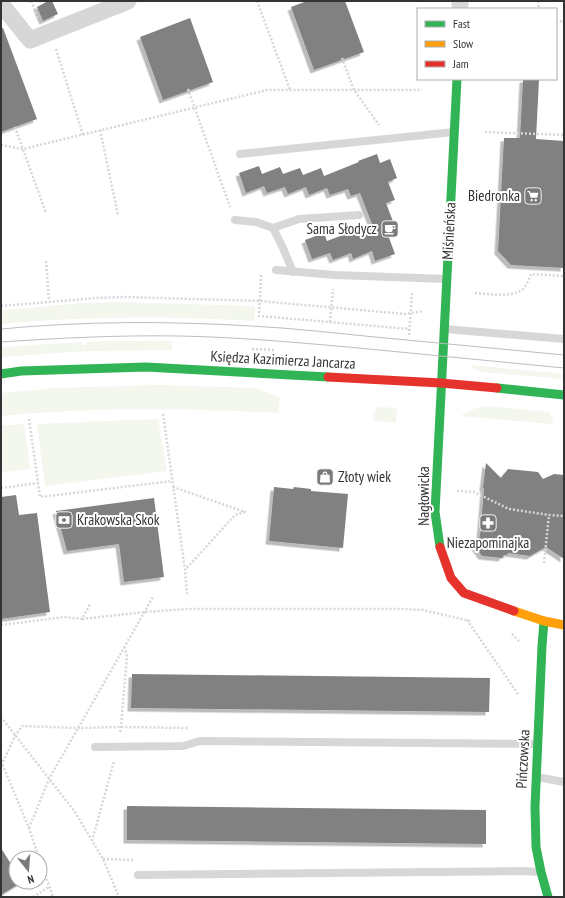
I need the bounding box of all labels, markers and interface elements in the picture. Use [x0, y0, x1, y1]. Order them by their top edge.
legend [417, 8, 557, 80]
text: Fast [453, 16, 471, 31]
text: Slow [453, 36, 474, 51]
text: Jam [452, 56, 469, 71]
place label: Biedronka [468, 186, 520, 205]
supermarket icon: Biedronka [523, 186, 543, 206]
street label: Miśnieńska [438, 202, 459, 260]
place label: Sama Słodycz [307, 219, 377, 238]
cafe icon: Sama Słodycz [380, 219, 400, 239]
street label: Księdza Kazimierza Jancarza [210, 346, 356, 373]
street label: Nagłowicka [414, 466, 433, 526]
shop icon: Złoty wiek [315, 467, 335, 487]
place label: Złoty wiek [338, 467, 391, 486]
bank icon: Krakowska Skok [54, 510, 74, 530]
place label: Krakowska Skok [77, 510, 160, 529]
pharmacy icon: Niezapominajka [478, 513, 498, 533]
place label: Niezapominajka [447, 533, 529, 552]
street label: Pińczowska [511, 729, 534, 789]
north arrow [8, 850, 48, 890]
text: N [26, 872, 36, 887]

